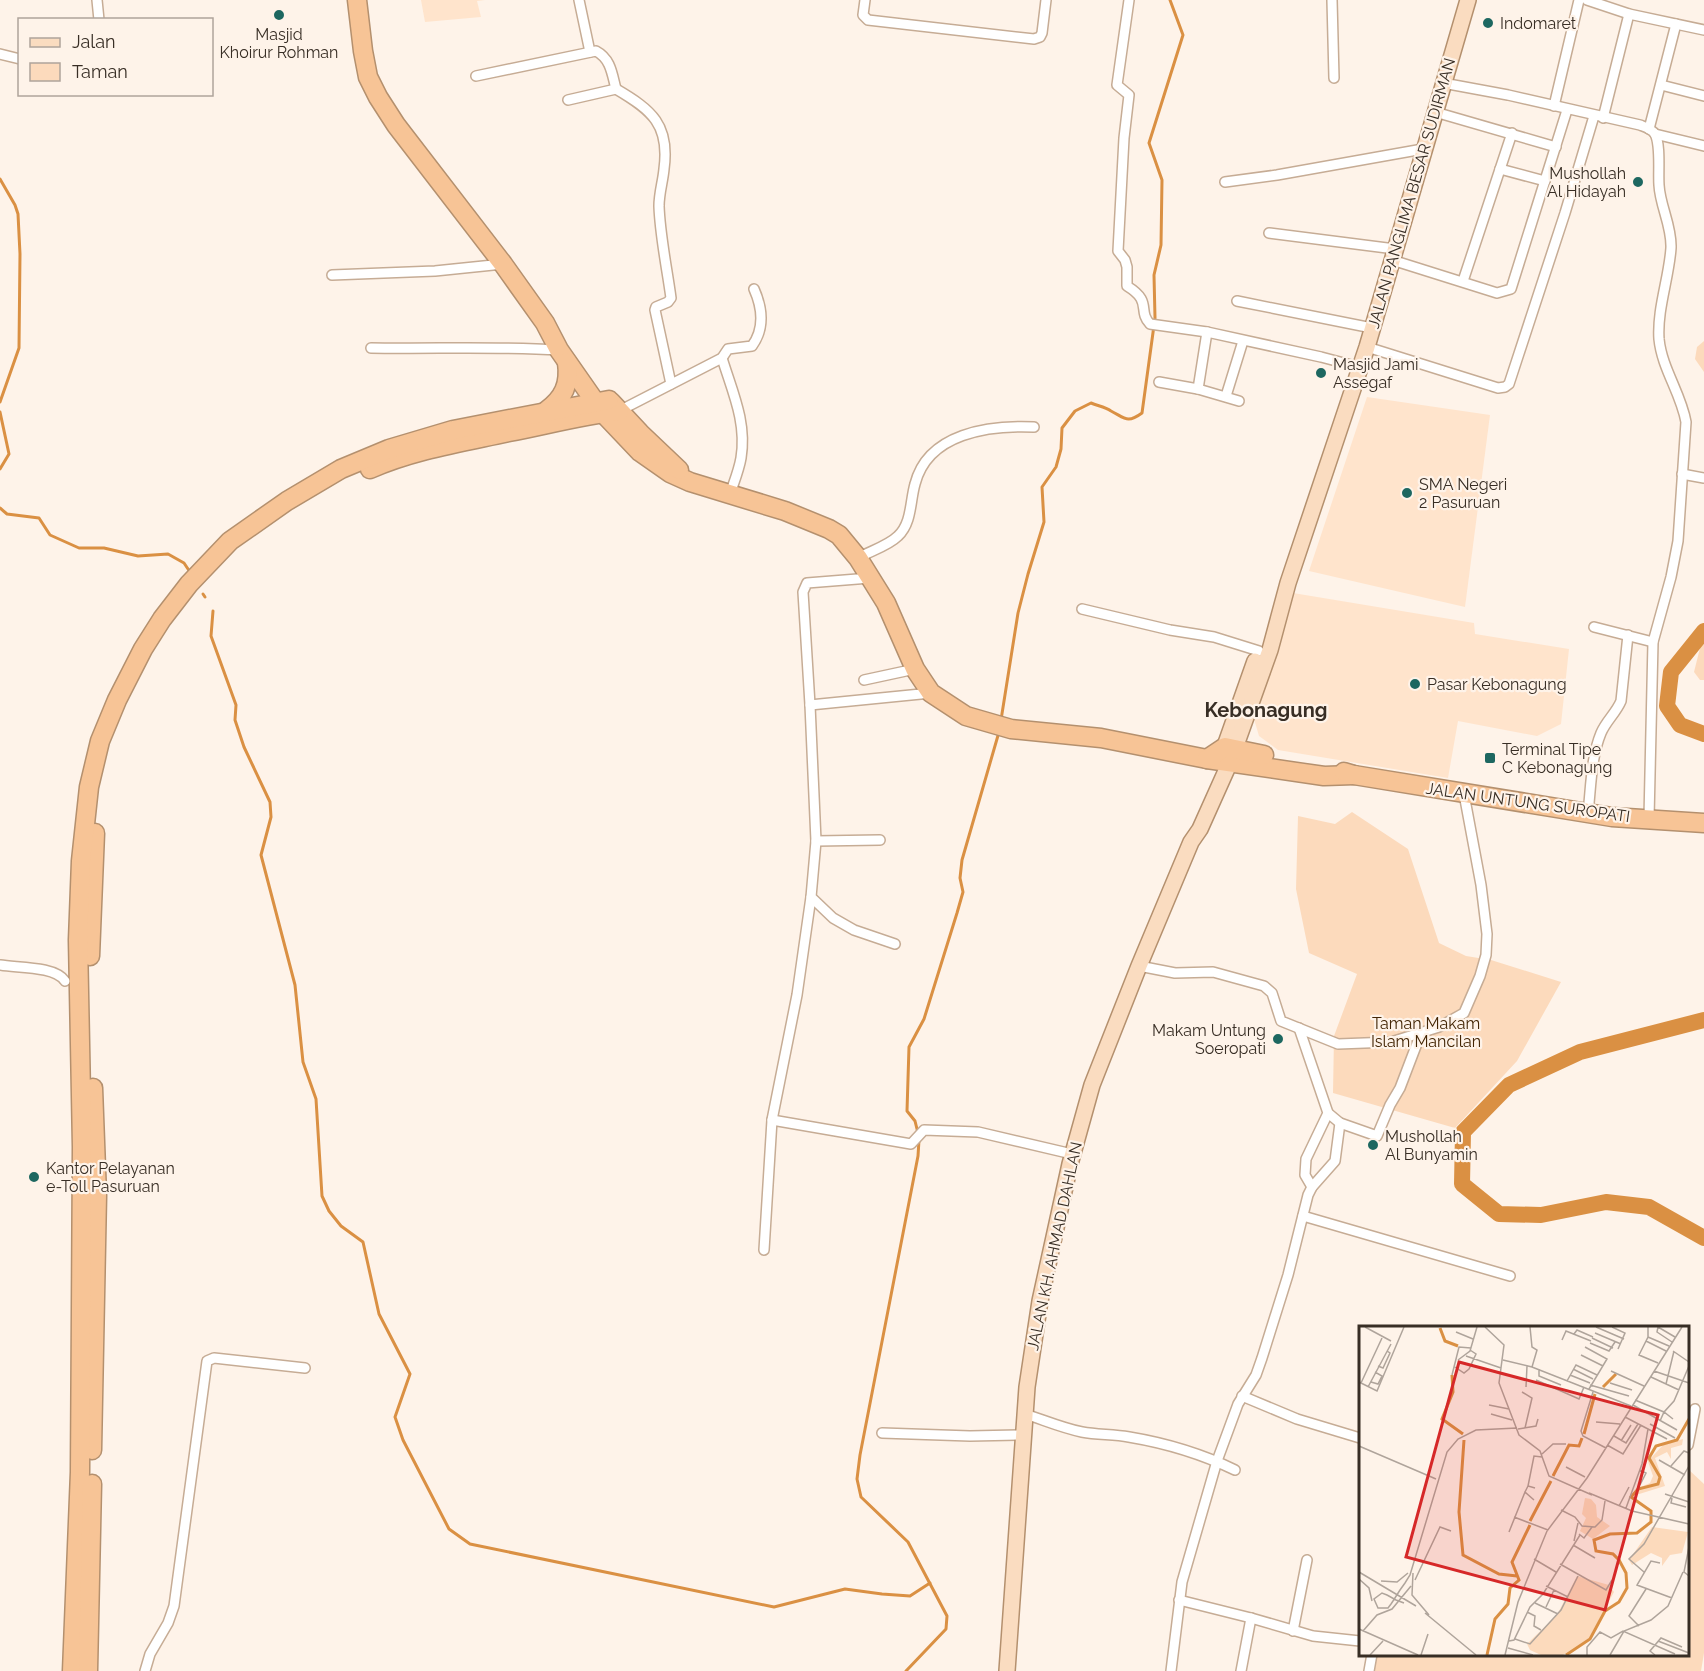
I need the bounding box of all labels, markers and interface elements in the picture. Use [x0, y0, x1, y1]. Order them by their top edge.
marker: Masjid Khoirur Rohman [272, 8, 286, 22]
place label: Indomaret [1500, 14, 1577, 33]
marker: Indomaret [1481, 16, 1495, 30]
legend [18, 18, 213, 96]
place label: Masjid Khoirur Rohman [220, 25, 338, 62]
text: Jalan [72, 31, 116, 52]
street label: JALAN PANGLIMA BESAR SUDIRMAN [1364, 56, 1459, 331]
text: Taman [72, 61, 128, 82]
place label: Mushollah Al Hidayah [1547, 164, 1626, 201]
marker: Mushollah Al Hidayah [1631, 175, 1645, 189]
place label: Masjid Jami Assegaf [1333, 355, 1419, 392]
marker: Masjid Jami Assegaf [1314, 366, 1328, 380]
place label: SMA Negeri 2 Pasuruan [1419, 475, 1507, 512]
marker: SMA Negeri 2 Pasuruan [1400, 486, 1414, 500]
place label: Pasar Kebonagung [1427, 675, 1567, 694]
marker: Pasar Kebonagung [1408, 677, 1422, 691]
district label: Kebonagung [1205, 698, 1327, 722]
place label: Terminal Tipe C Kebonagung [1502, 740, 1612, 777]
marker: Terminal Tipe C Kebonagung [1483, 751, 1497, 765]
street label: JALAN UNTUNG SUROPATI [1425, 779, 1631, 826]
park label: Taman Makam Islam Mancilan [1371, 1014, 1481, 1051]
place label: Makam Untung Soeropati [1152, 1021, 1266, 1058]
marker: Makam Untung Soeropati [1271, 1032, 1285, 1046]
place label: Mushollah Al Bunyamin [1385, 1127, 1478, 1164]
marker: Mushollah Al Bunyamin [1366, 1138, 1380, 1152]
street label: JALAN KH. AHMAD DAHLAN [1023, 1140, 1086, 1352]
place label: Kantor Pelayanan e-Toll Pasuruan [46, 1159, 175, 1196]
marker: Kantor Pelayanan e-Toll Pasuruan [27, 1170, 41, 1184]
inset map [1359, 1326, 1689, 1656]

